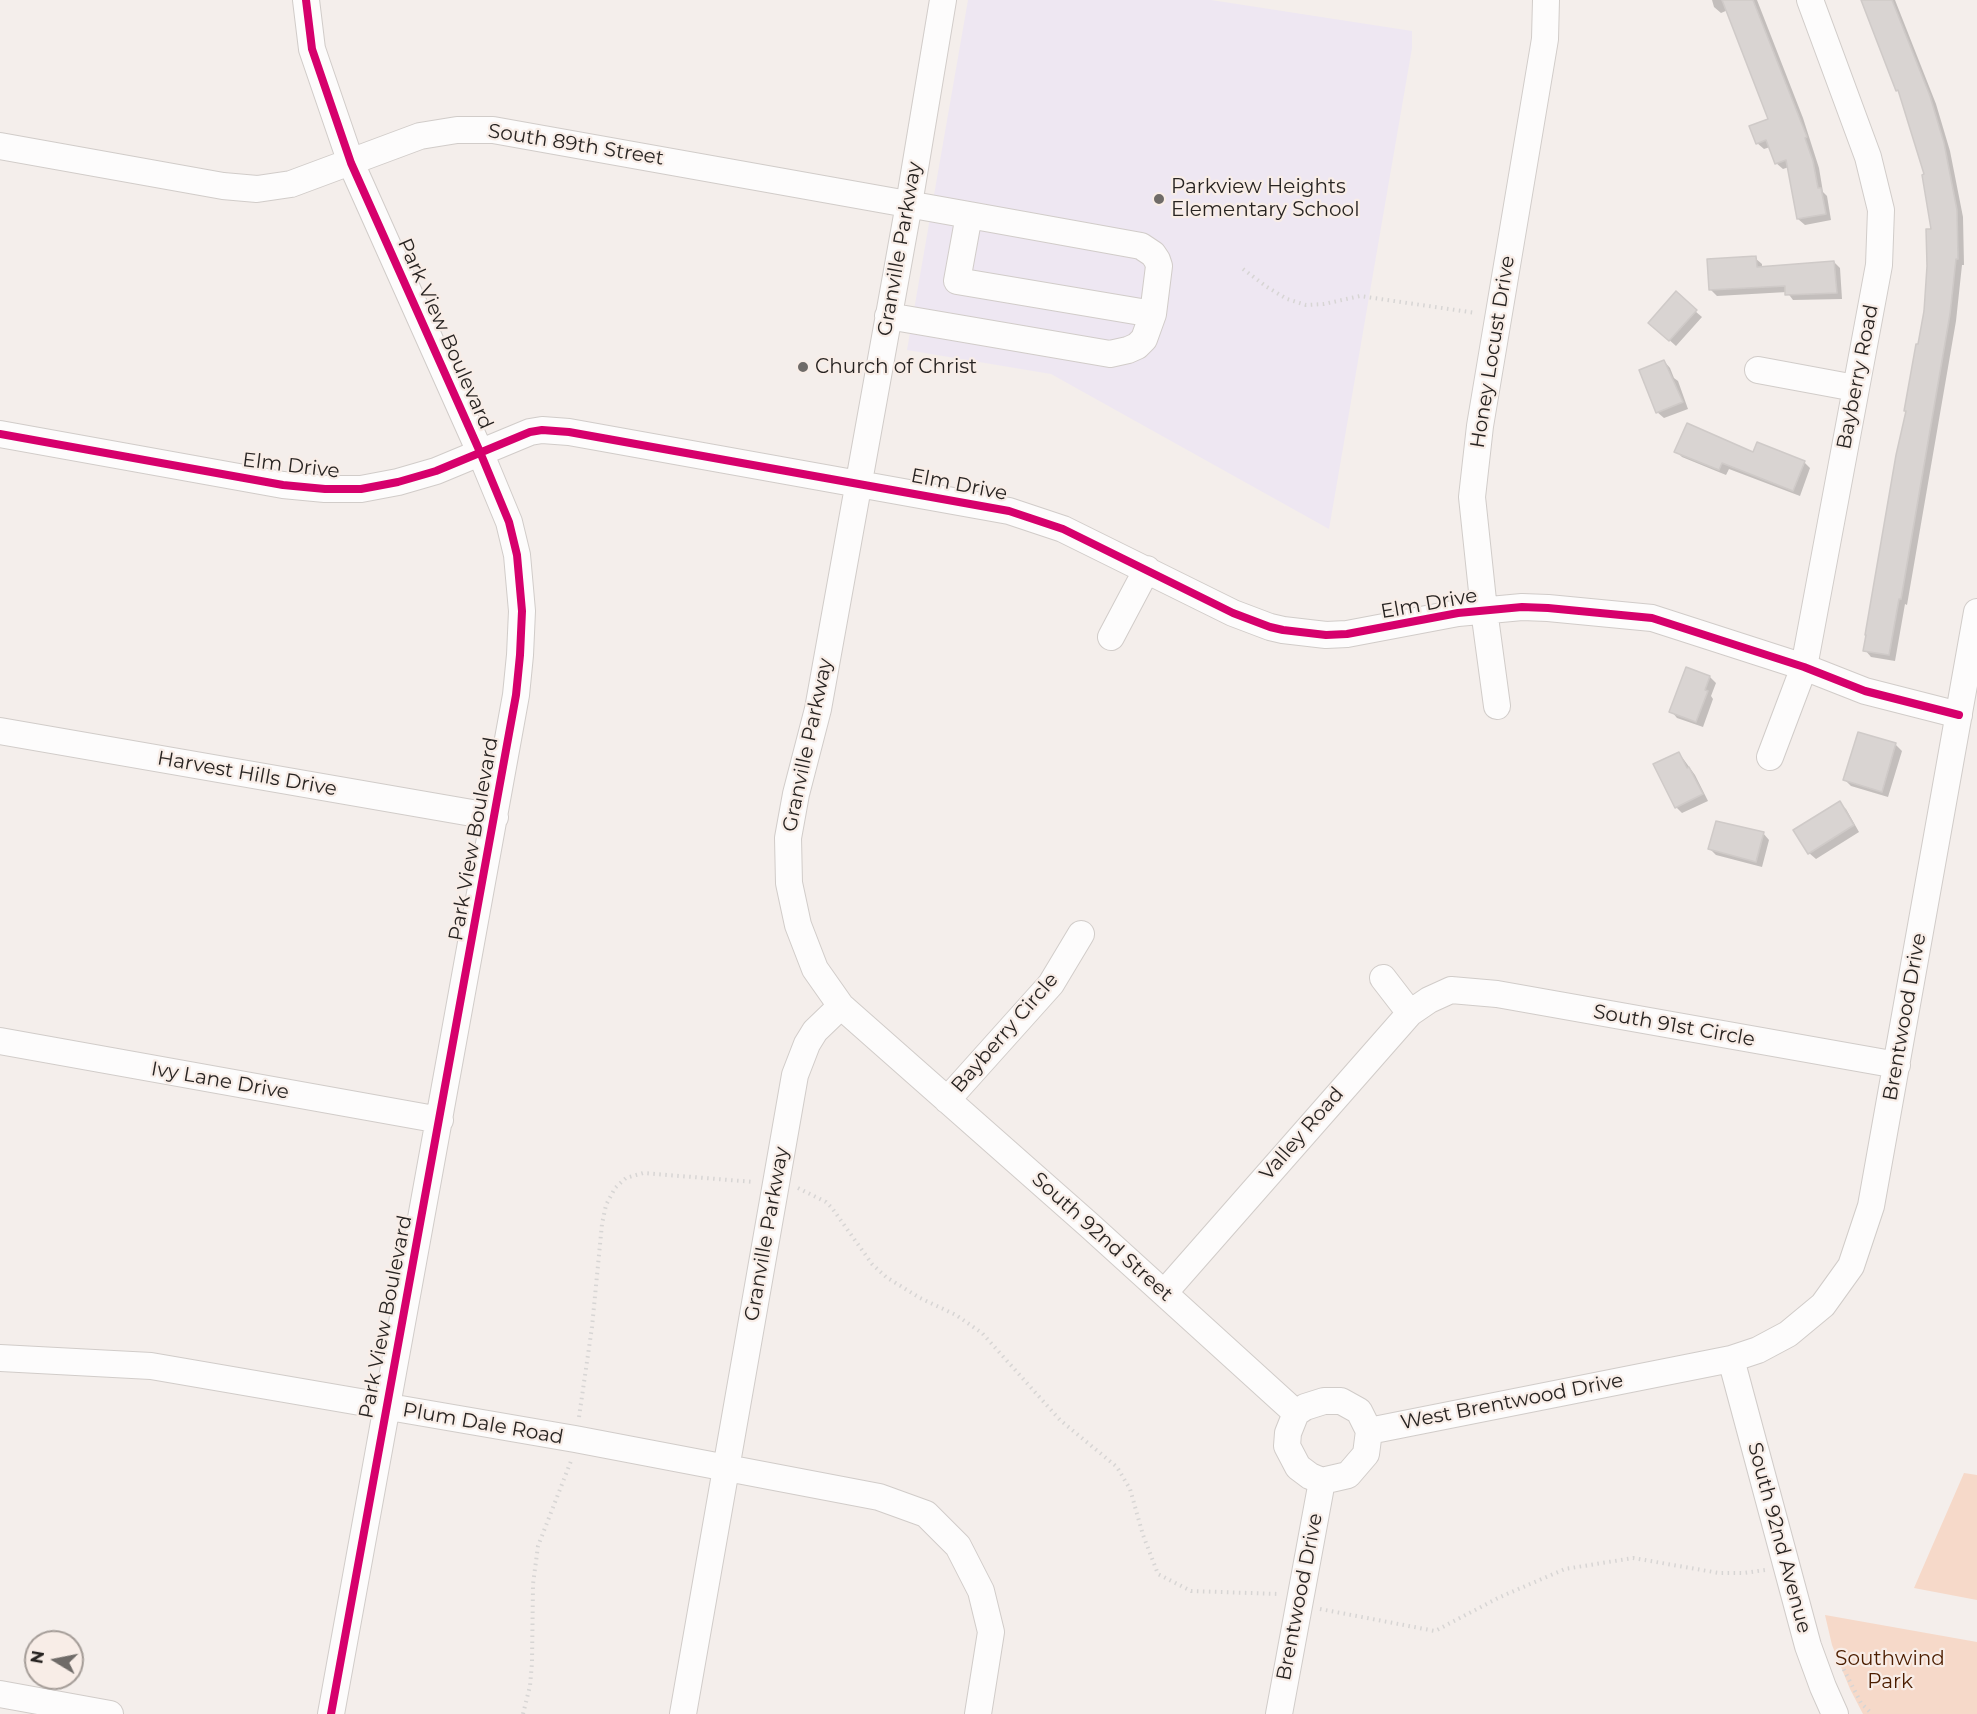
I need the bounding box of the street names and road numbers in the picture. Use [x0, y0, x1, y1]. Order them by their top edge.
street label: South 89th Street [486, 119, 666, 171]
street label: Granville Parkway [873, 160, 927, 338]
street label: Park View Boulevard [392, 235, 498, 433]
street label: Honey Locust Drive [1466, 254, 1520, 450]
street label: Bayberry Road [1832, 303, 1884, 451]
street label: Elm Drive [241, 448, 341, 484]
street label: Elm Drive [909, 464, 1009, 506]
street label: Elm Drive [1379, 584, 1479, 624]
street label: Granville Parkway [778, 656, 838, 834]
street label: Park View Boulevard [444, 735, 504, 943]
street label: Harvest Hills Drive [155, 746, 339, 802]
street label: Brentwood Drive [1878, 931, 1932, 1103]
street label: Bayberry Circle [947, 968, 1063, 1098]
street label: South 91st Circle [1591, 1000, 1757, 1052]
street label: Ivy Lane Drive [149, 1057, 291, 1105]
street label: Valley Road [1255, 1082, 1349, 1186]
street label: Granville Parkway [740, 1145, 794, 1323]
street label: South 92nd Street [1027, 1167, 1177, 1307]
street label: Park View Boulevard [355, 1213, 417, 1421]
street label: West Brentwood Drive [1399, 1369, 1625, 1435]
street label: Plum Dale Road [401, 1398, 565, 1450]
street label: South 92nd Avenue [1742, 1440, 1816, 1636]
street label: Brentwood Drive [1272, 1511, 1328, 1683]

